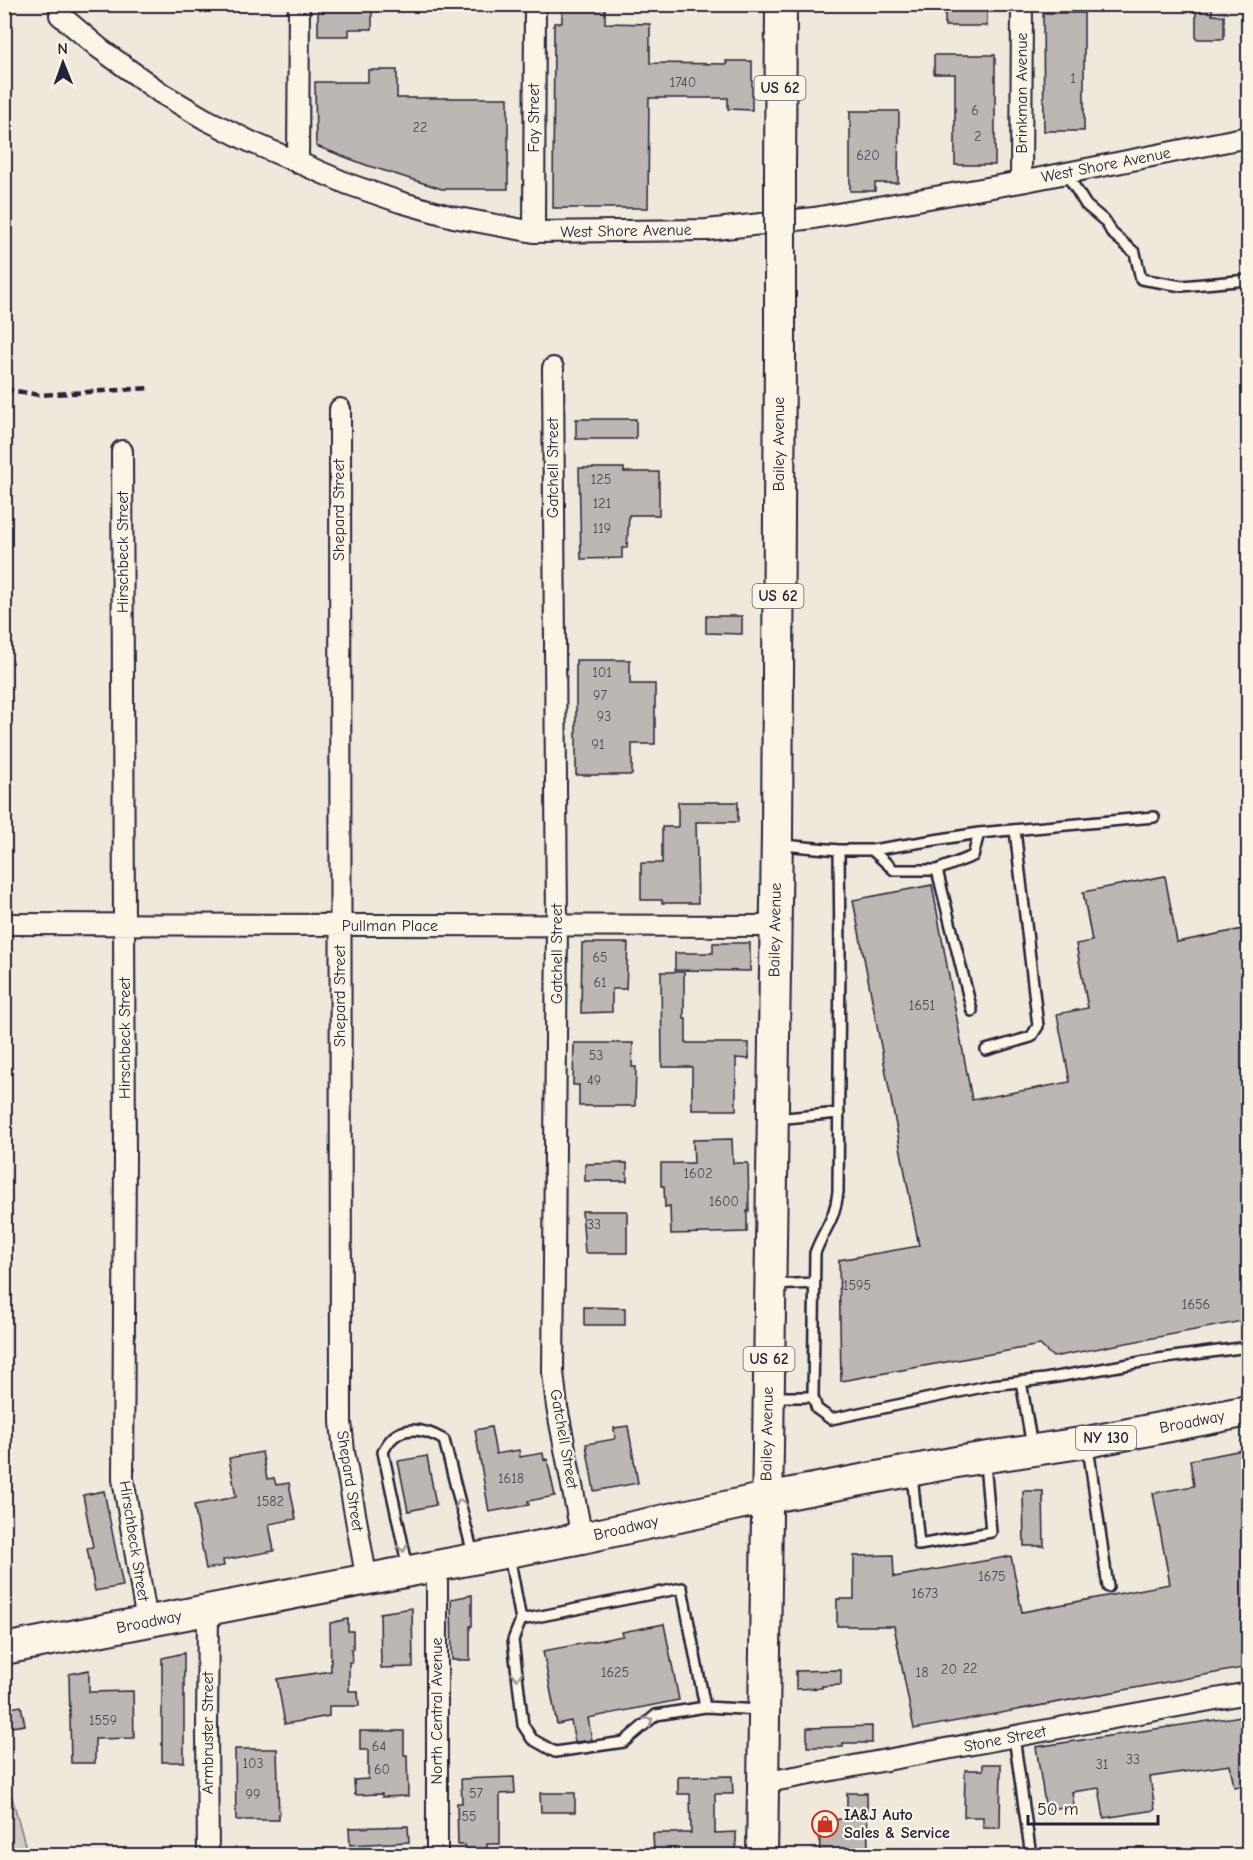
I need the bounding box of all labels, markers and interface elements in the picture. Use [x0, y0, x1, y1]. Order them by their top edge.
north arrow [33, 33, 93, 93]
street label: Brinkman Avenue [1013, 33, 1031, 153]
text: N [57, 40, 68, 58]
house number: 1 [1070, 70, 1076, 87]
house number: 1740 [670, 74, 696, 91]
road number: US 62 [754, 76, 806, 100]
street label: Fay Street [525, 83, 543, 153]
house number: 6 [971, 102, 979, 119]
house number: 22 [413, 119, 427, 136]
house number: 2 [974, 128, 982, 145]
street label: West Shore Avenue [1040, 144, 1172, 186]
house number: 620 [856, 147, 880, 164]
street label: West Shore Avenue [560, 221, 692, 241]
street label: Bailey Avenue [770, 397, 788, 491]
street label: Gatchell Street [544, 417, 562, 518]
street label: Shepard Street [330, 459, 348, 561]
house number: 125 [591, 471, 611, 488]
street label: Hirschbeck Street [114, 491, 132, 613]
house number: 121 [593, 495, 611, 512]
house number: 119 [593, 520, 611, 537]
road number: US 62 [752, 584, 804, 608]
house number: 101 [592, 664, 612, 681]
house number: 97 [593, 687, 607, 704]
house number: 93 [597, 708, 611, 725]
house number: 91 [592, 736, 604, 753]
street label: Bailey Avenue [765, 883, 785, 977]
street label: Gatchell Street [548, 903, 566, 1004]
street label: Pullman Place [342, 917, 438, 935]
street label: Shepard Street [331, 945, 349, 1047]
house number: 65 [592, 949, 608, 966]
house number: 61 [593, 974, 607, 991]
street label: Hirschbeck Street [116, 977, 134, 1099]
house number: 1651 [909, 997, 935, 1014]
house number: 53 [589, 1047, 603, 1064]
house number: 49 [587, 1072, 601, 1089]
house number: 1602 [684, 1165, 712, 1182]
house number: 1600 [709, 1193, 739, 1210]
house number: 33 [587, 1216, 601, 1233]
house number: 1595 [843, 1277, 871, 1294]
house number: 1656 [1182, 1296, 1210, 1313]
road number: US 62 [744, 1347, 794, 1371]
street label: Bailey Avenue [757, 1387, 777, 1481]
street label: Gatchell Street [546, 1388, 582, 1490]
street label: Broadway [1158, 1407, 1227, 1437]
road number: NY 130 [1076, 1426, 1136, 1450]
street label: Shepard Street [333, 1429, 367, 1533]
house number: 1618 [498, 1470, 524, 1487]
street label: Hirschbeck Street [116, 1479, 152, 1603]
house number: 1582 [256, 1493, 284, 1510]
one-way arrow [455, 1498, 467, 1509]
street label: Broadway [592, 1512, 661, 1544]
one-way arrow [396, 1543, 409, 1553]
house number: 1675 [978, 1568, 1006, 1585]
house number: 1673 [912, 1585, 938, 1602]
street label: Broadway [115, 1607, 184, 1637]
street label: North Central Avenue [428, 1638, 446, 1784]
house number: 22 [963, 1660, 977, 1677]
house number: 20 [941, 1661, 957, 1678]
house number: 1625 [601, 1664, 629, 1681]
house number: 18 [916, 1664, 928, 1681]
street label: Armbruster Street [199, 1671, 217, 1794]
one-way arrow [510, 1672, 523, 1681]
house number: 1559 [89, 1712, 117, 1729]
one-way arrow [643, 1717, 654, 1728]
street label: Stone Street [962, 1722, 1048, 1756]
house number: 64 [372, 1738, 386, 1755]
house number: 33 [1126, 1751, 1140, 1768]
house number: 103 [242, 1755, 264, 1772]
house number: 31 [1096, 1756, 1108, 1773]
house number: 60 [374, 1761, 390, 1778]
house number: 57 [469, 1785, 483, 1802]
house number: 99 [246, 1786, 260, 1803]
scale bar [1028, 1788, 1158, 1826]
text: 50 m [1037, 1799, 1079, 1820]
place label: IA&J Auto Sales & Service [844, 1806, 950, 1842]
house number: 55 [461, 1808, 477, 1825]
shop icon: IA&J Auto Sales & Service [810, 1809, 840, 1839]

